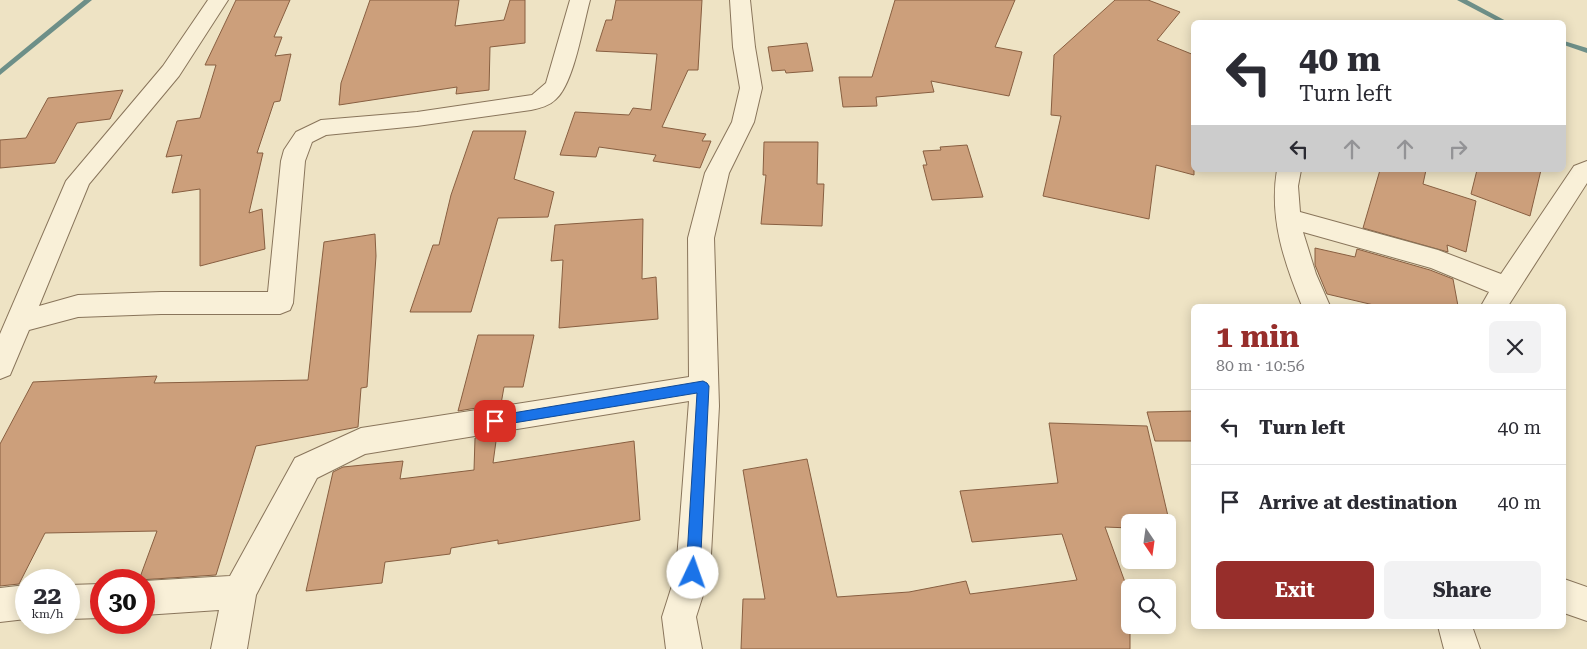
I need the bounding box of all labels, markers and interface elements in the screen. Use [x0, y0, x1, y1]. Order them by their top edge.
text: 40 m [1299, 39, 1381, 80]
icon: left [1216, 40, 1281, 105]
text: Turn left [1299, 81, 1392, 106]
icon: left [1285, 135, 1313, 163]
icon: ahead [1338, 135, 1366, 163]
icon: ahead [1391, 135, 1419, 163]
icon: right [1444, 135, 1472, 163]
text: 1 min [1216, 319, 1299, 354]
button: close [1489, 321, 1541, 373]
text: 80 m · 10:56 [1216, 356, 1305, 375]
pin [474, 400, 516, 442]
icon: arrive [481, 407, 509, 435]
icon: left [1216, 413, 1244, 441]
text: Turn left [1259, 416, 1345, 439]
text: 40 m [1498, 416, 1541, 439]
icon: arrive [1216, 488, 1244, 516]
text: Arrive at destination [1259, 491, 1457, 514]
text: 40 m [1498, 491, 1541, 514]
north arrow [1121, 514, 1176, 569]
map controls [1121, 514, 1176, 634]
position arrow [666, 546, 718, 598]
button: Exit [1216, 561, 1374, 619]
button: Share [1384, 561, 1541, 619]
speed limit sign: 30 [90, 569, 155, 634]
button: search [1121, 579, 1176, 634]
text: 22 [33, 581, 62, 610]
text: km/h [31, 607, 64, 621]

